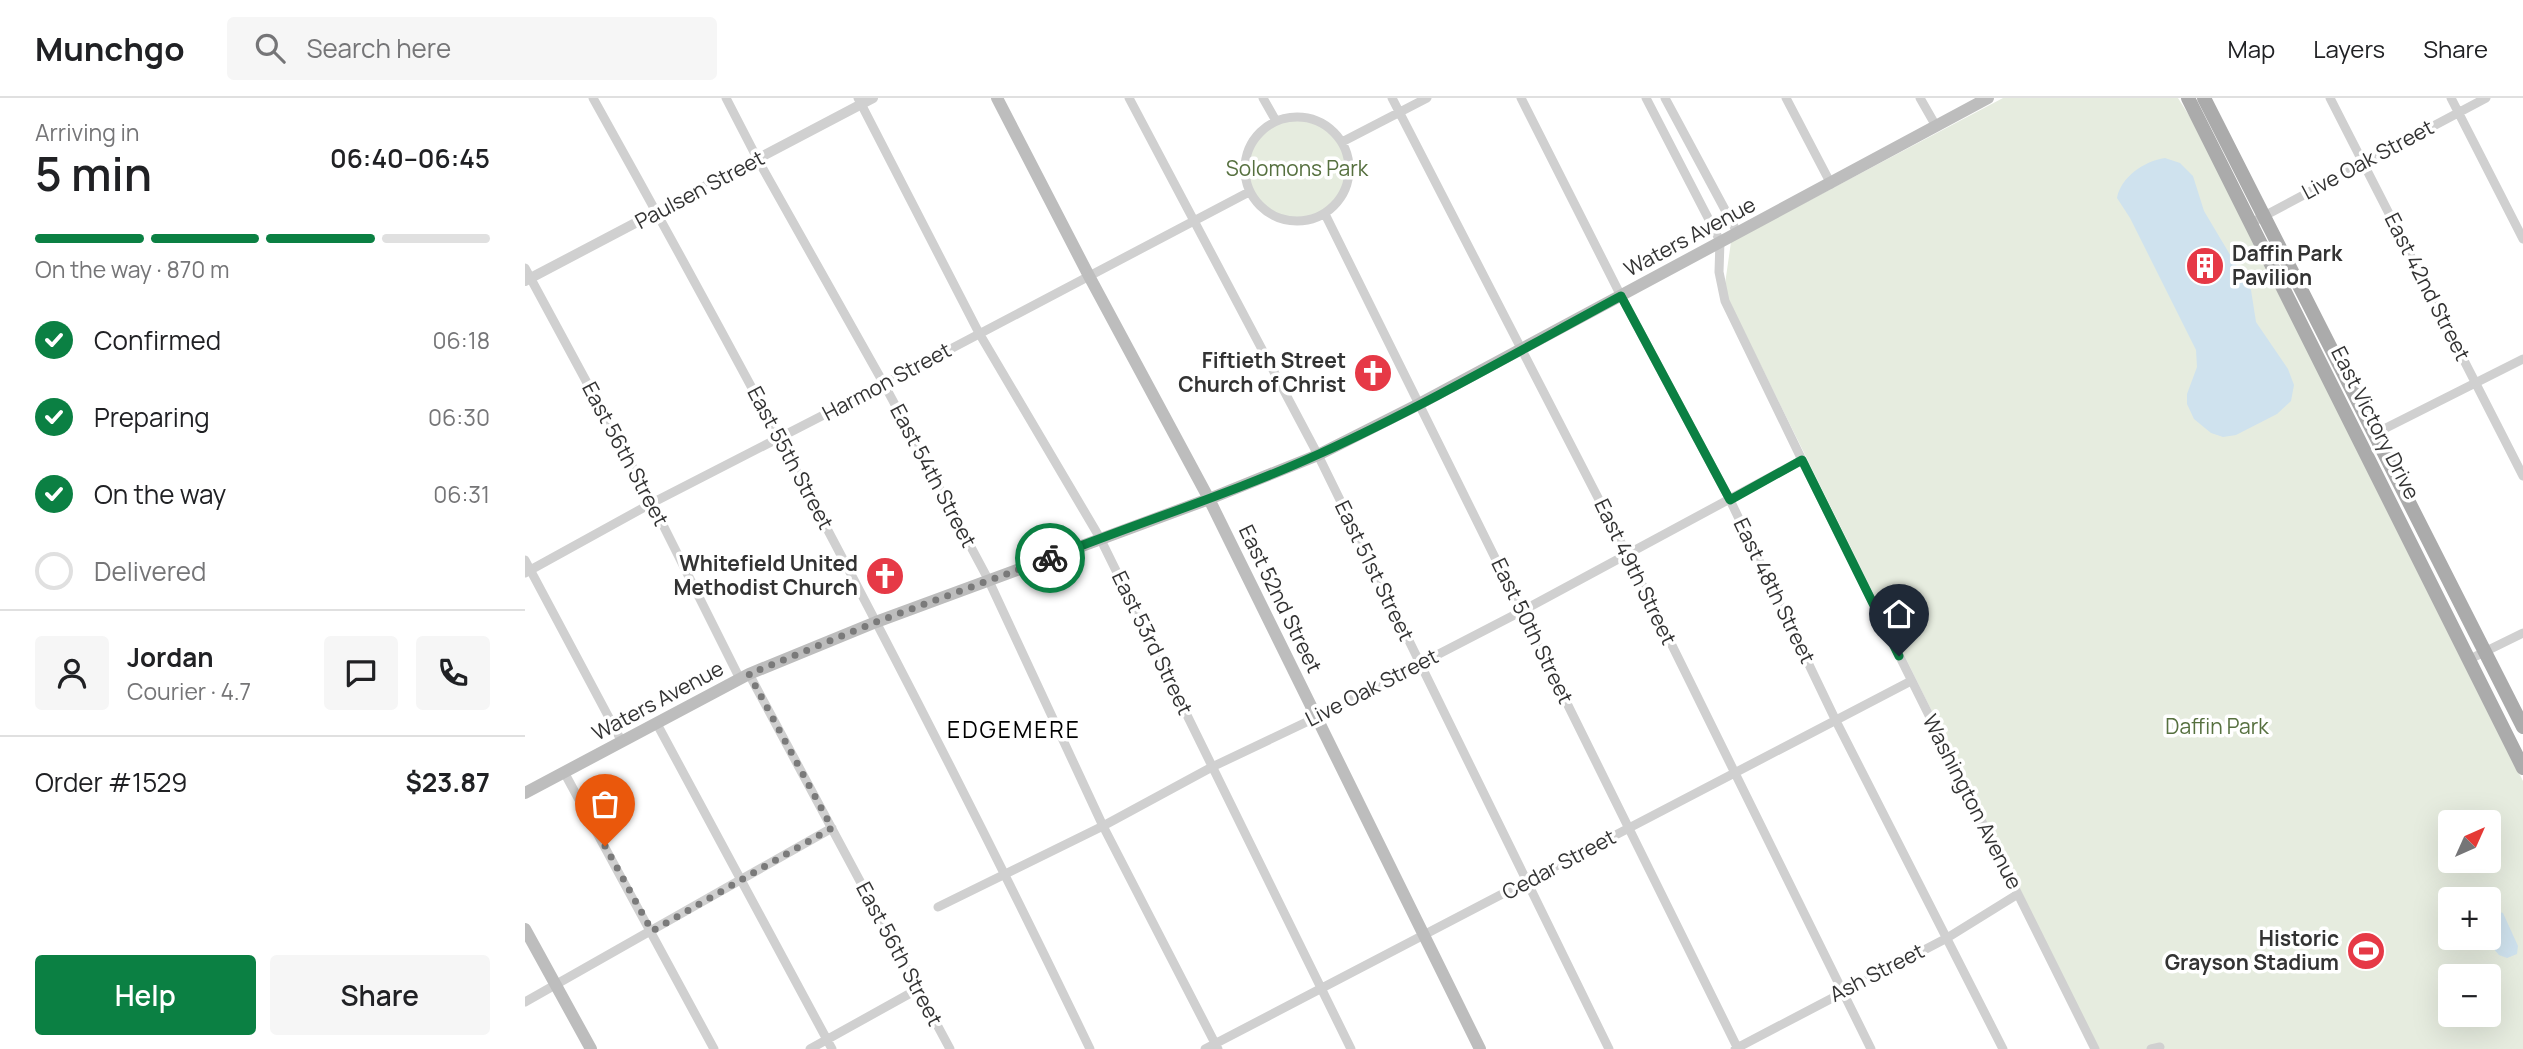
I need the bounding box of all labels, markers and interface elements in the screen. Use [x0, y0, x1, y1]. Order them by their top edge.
search box [227, 17, 717, 80]
text: Munchgo [35, 26, 185, 71]
icon: search [251, 29, 289, 67]
text: Search here [307, 30, 451, 66]
text: Map [2228, 32, 2275, 65]
text: Layers [2313, 32, 2385, 65]
text: Share [2423, 32, 2488, 65]
street label: Live Oak Street [2297, 113, 2438, 206]
text: Arriving in [35, 116, 140, 148]
text: 06:40–06:45 [330, 140, 490, 176]
text: 5 min [35, 142, 152, 205]
street label: Paulsen Street [630, 143, 769, 235]
park label: Solomons Park [1226, 154, 1369, 182]
street label: Waters Avenue [1619, 190, 1760, 282]
street label: East 42nd Street [2379, 208, 2477, 365]
place label: Daffin Park Pavilion [2232, 239, 2343, 291]
building icon: Daffin Park Pavilion [2184, 245, 2226, 287]
text: On the way · 870 m [35, 253, 229, 285]
icon: check [35, 321, 73, 359]
text: Confirmed [94, 322, 221, 358]
text: 06:18 [433, 324, 490, 356]
street label: Harmon Street [817, 335, 956, 427]
street label: East Victory Drive [2325, 341, 2427, 504]
place label: Fiftieth Street Church of Christ [1178, 346, 1346, 398]
church icon: Fiftieth Street Church of Christ [1352, 352, 1394, 394]
street label: East 56th Street [576, 377, 676, 530]
street label: East 55th Street [741, 381, 840, 534]
icon: check [35, 398, 73, 436]
text: Preparing [94, 399, 210, 435]
street label: East 54th Street [884, 399, 983, 552]
text: 06:30 [428, 401, 490, 433]
icon: check [35, 475, 73, 513]
text: On the way [94, 476, 226, 512]
text: 06:31 [433, 478, 490, 510]
street label: East 49th Street [1588, 494, 1683, 649]
street label: East 51st Street [1329, 496, 1421, 645]
street label: East 48th Street [1728, 513, 1822, 668]
street label: East 52nd Street [1233, 520, 1329, 677]
courier [1015, 523, 1085, 593]
icon: bike [1031, 539, 1069, 577]
place label: Whitefield United Methodist Church [674, 549, 858, 601]
text: Delivered [94, 553, 206, 589]
street label: East 50th Street [1485, 553, 1580, 708]
church icon: Whitefield United Methodist Church [864, 555, 906, 597]
street label: East 53rd Street [1106, 566, 1200, 719]
pin [1869, 584, 1929, 656]
icon: home [1880, 595, 1918, 633]
button: person [35, 636, 109, 710]
button: chat [324, 636, 398, 710]
button: phone [416, 636, 490, 710]
text: Jordan [127, 639, 213, 675]
street label: Live Oak Street [1300, 642, 1443, 733]
street label: Waters Avenue [587, 654, 728, 746]
text: Courier · 4.7 [127, 675, 251, 707]
street label: Washington Avenue [1917, 709, 2029, 894]
park label: Daffin Park [2165, 712, 2269, 740]
district label: EDGEMERE [947, 713, 1081, 745]
text: Order #1529 [35, 764, 187, 800]
text: $23.87 [405, 764, 490, 800]
pin [575, 774, 635, 846]
icon: bag [586, 785, 624, 823]
north arrow [2438, 810, 2501, 873]
map controls [2438, 810, 2501, 1027]
street label: Cedar Street [1497, 822, 1620, 906]
street label: East 56th Street [850, 877, 950, 1030]
button: + [2438, 887, 2501, 950]
place label: Historic Grayson Stadium [2165, 924, 2339, 976]
sports icon: Historic Grayson Stadium [2345, 930, 2387, 972]
street label: Ash Street [1824, 936, 1929, 1008]
button: Help [35, 955, 256, 1035]
button: Share [270, 955, 490, 1035]
button: − [2438, 964, 2501, 1027]

